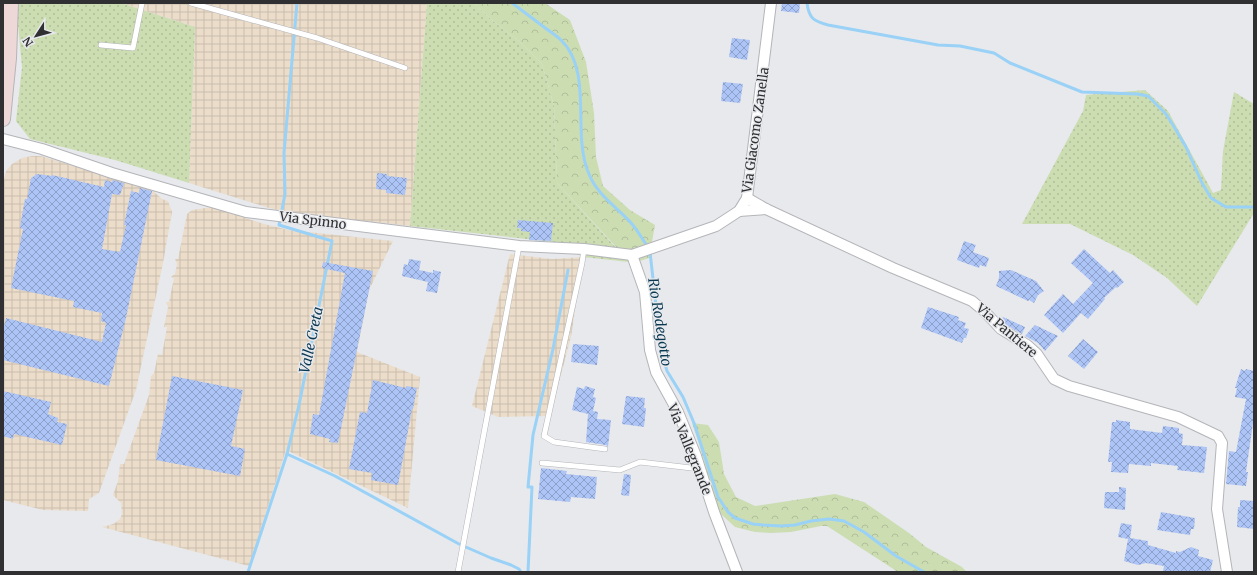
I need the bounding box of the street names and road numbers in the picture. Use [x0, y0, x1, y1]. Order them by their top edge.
street label: Via Giacomo Zanella [738, 66, 773, 195]
street label: Via Spinno [277, 208, 348, 233]
street label: Via Pantiere [972, 299, 1041, 361]
street label: Via Vallegrande [663, 400, 716, 497]

